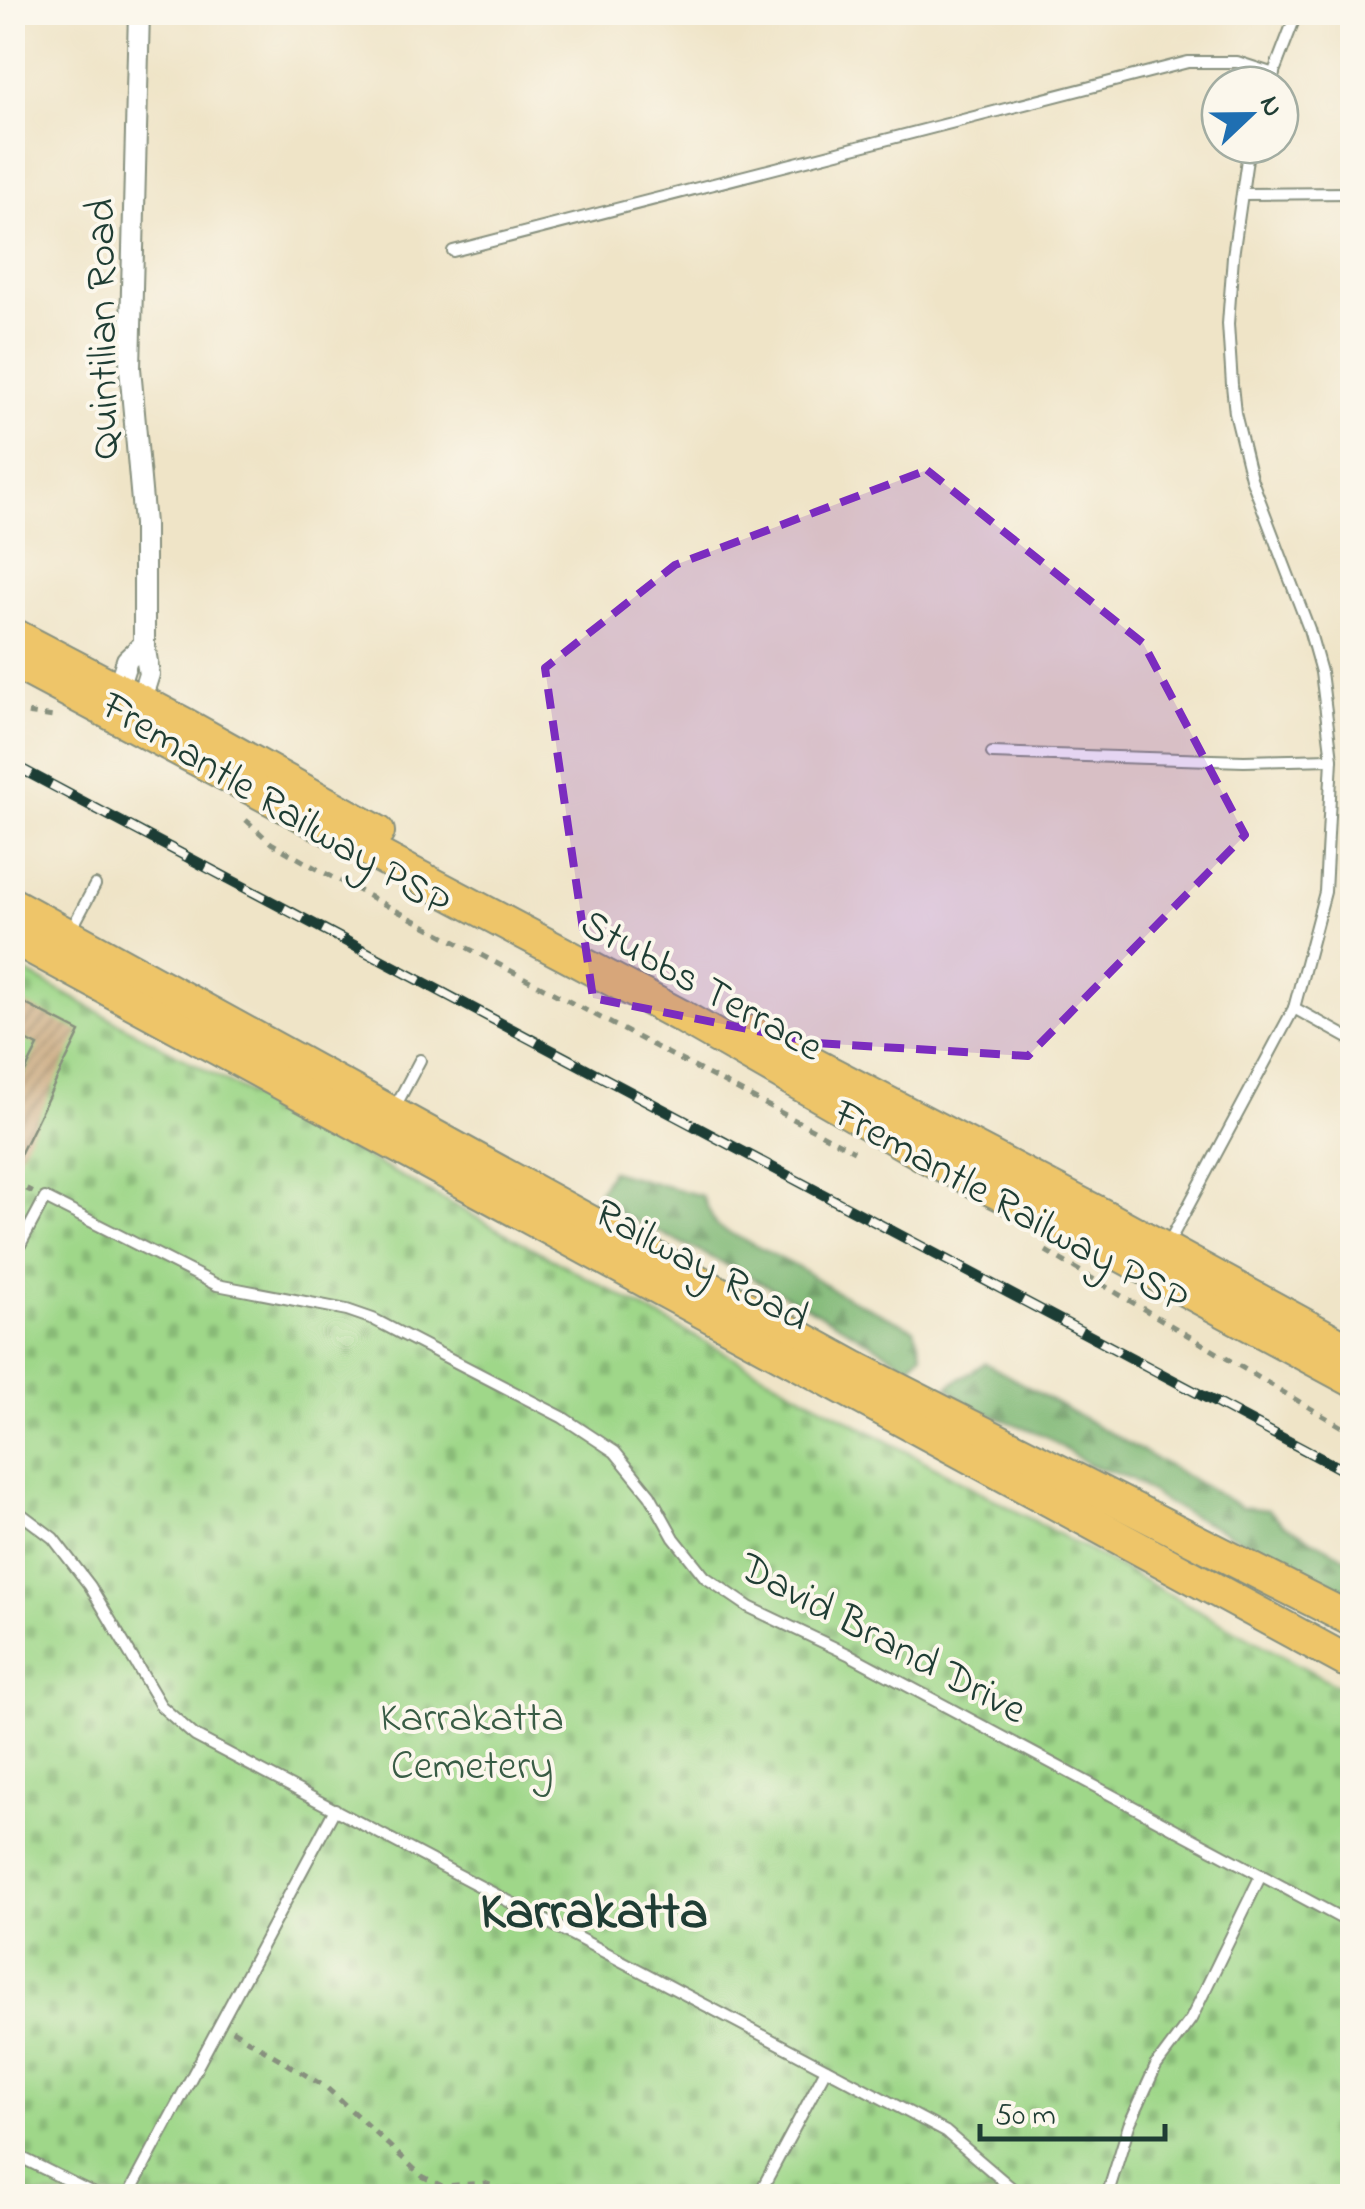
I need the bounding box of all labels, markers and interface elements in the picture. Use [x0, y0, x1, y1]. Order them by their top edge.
north arrow [1200, 65, 1300, 165]
text: N [1247, 91, 1292, 123]
street label: Quintilian Road [72, 198, 137, 460]
street label: Fremantle Railway PSP [88, 677, 461, 934]
street label: Stubbs Terrace [568, 895, 833, 1079]
street label: Fremantle Railway PSP [820, 1084, 1199, 1331]
street label: Railway Road [582, 1185, 819, 1349]
street label: David Brand Drive [726, 1538, 1037, 1742]
park label: Karrakatta Cemetery [380, 1689, 564, 1798]
district label: Karrakatta [480, 1877, 708, 1952]
scale bar [980, 2079, 1165, 2141]
text: 50 m [995, 2095, 1056, 2139]

